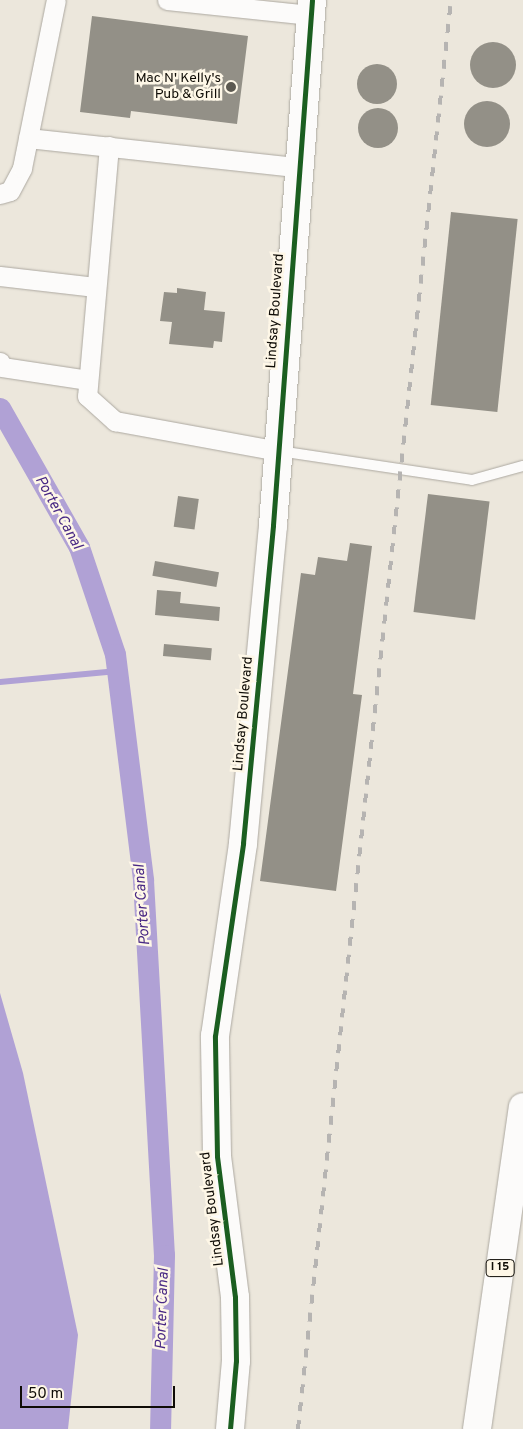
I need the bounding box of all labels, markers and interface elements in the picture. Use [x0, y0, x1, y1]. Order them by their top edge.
place label: Mac N' Kelly's Pub & Grill [135, 71, 221, 104]
marker: Mac N' Kelly's Pub & Grill [225, 81, 237, 93]
street label: Lindsay Boulevard [264, 253, 288, 369]
water label: Porter Canal [30, 473, 86, 553]
street label: Lindsay Boulevard [231, 656, 257, 772]
water label: Porter Canal [131, 864, 155, 946]
street label: Lindsay Boulevard [198, 1151, 228, 1267]
road number: I 15 [485, 1258, 515, 1278]
water label: Porter Canal [153, 1268, 173, 1350]
scale bar [22, 1376, 178, 1408]
text: 50 m [28, 1385, 63, 1404]

